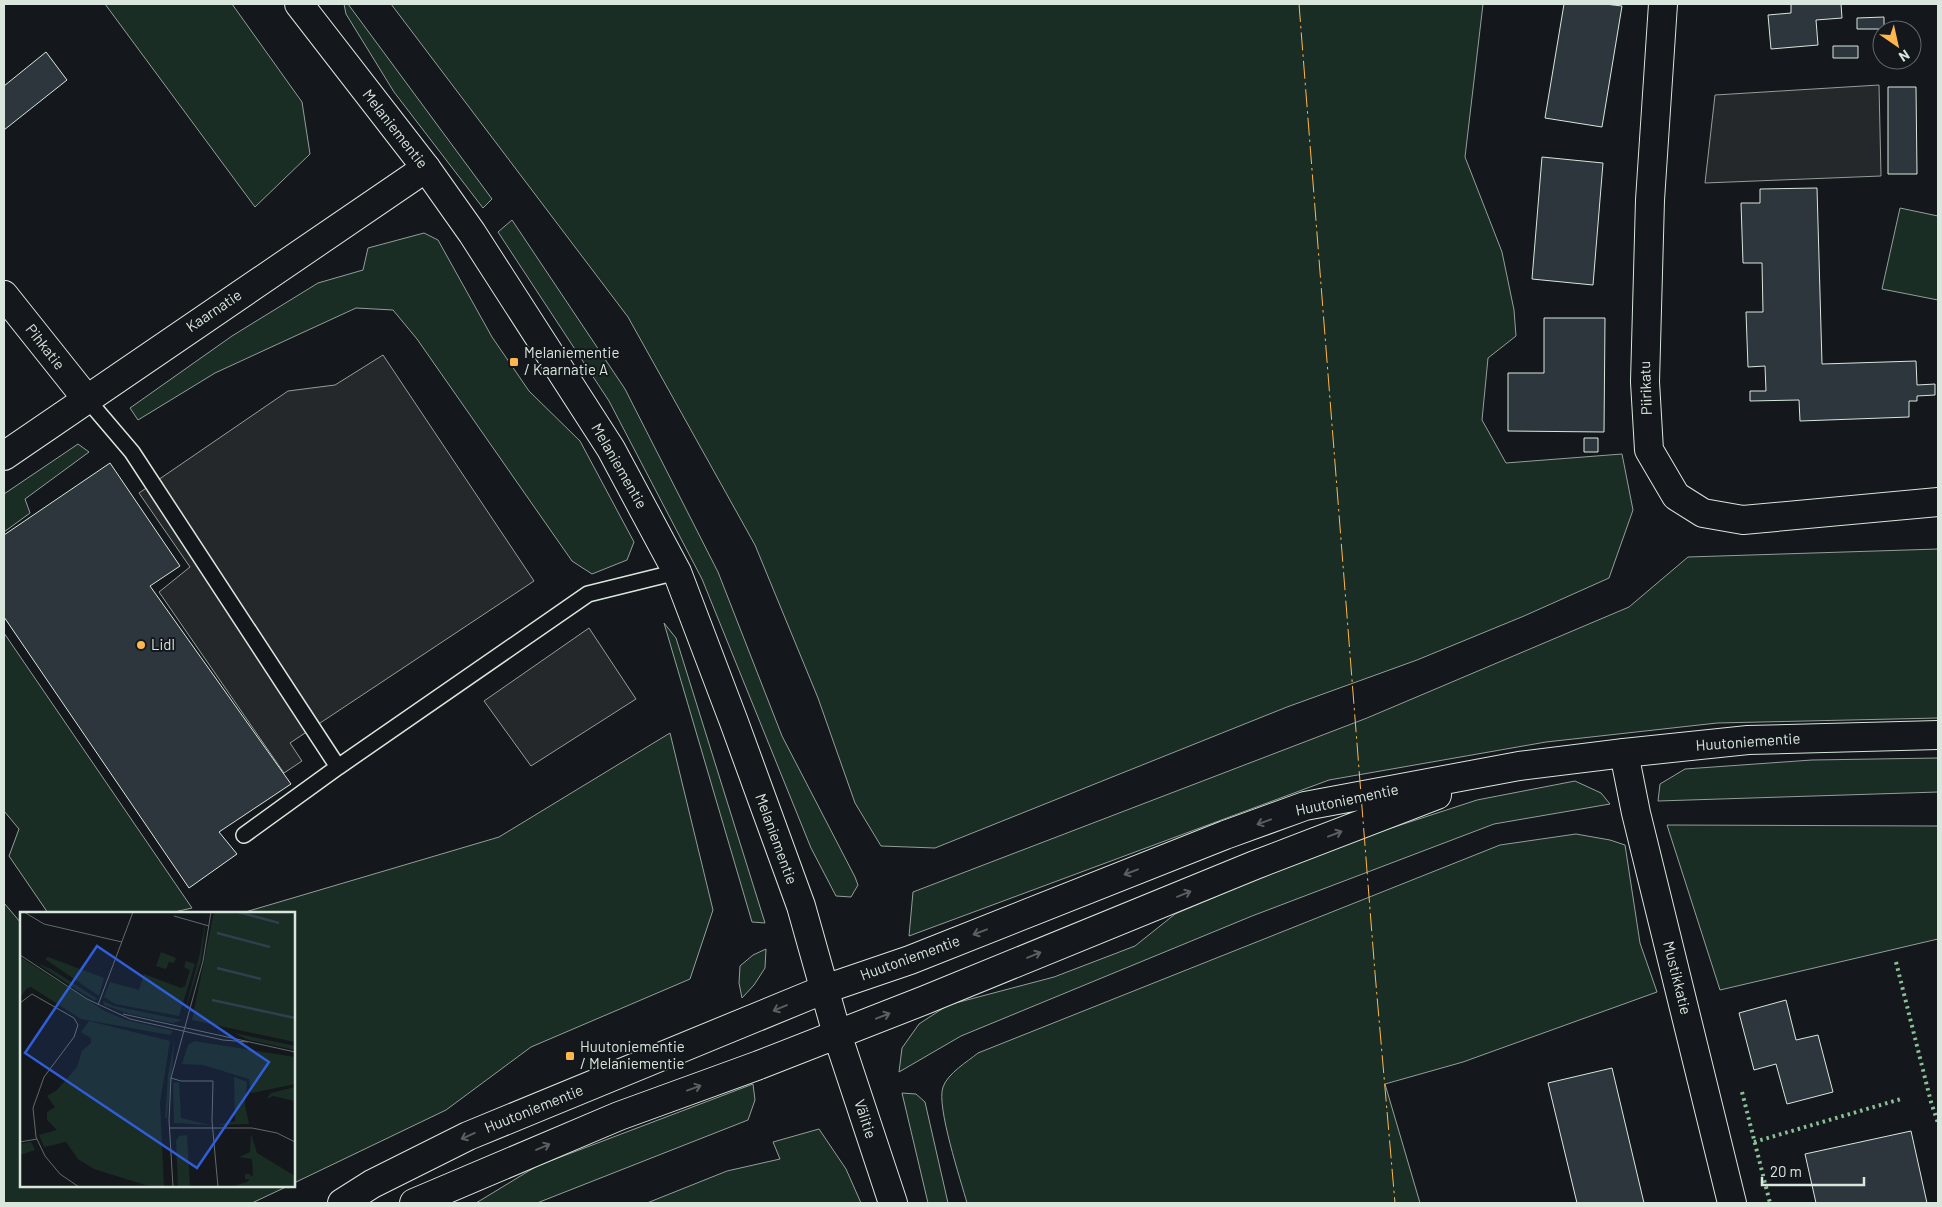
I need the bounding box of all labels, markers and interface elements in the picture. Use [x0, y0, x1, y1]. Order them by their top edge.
north arrow [1872, 20, 1922, 70]
text: N [1896, 47, 1913, 66]
street label: Melaniementie [359, 85, 432, 172]
street label: Kaarnatie [182, 285, 245, 335]
street label: Pihkatie [22, 320, 69, 373]
place label: Melaniementie / Kaarnatie A [524, 343, 619, 378]
marker: Melaniementie / Kaarnatie A [508, 356, 520, 368]
street label: Piirikatu [1635, 361, 1655, 415]
street label: Melaniementie [588, 420, 652, 511]
place label: Lidl [151, 635, 175, 653]
marker: Lidl [135, 639, 147, 651]
street label: Huutoniementie [1695, 728, 1801, 754]
street label: Huutoniementie [1294, 779, 1400, 819]
street label: Melaniementie [752, 791, 802, 887]
one-way arrow [1256, 818, 1272, 827]
one-way arrow [1327, 829, 1342, 838]
one-way arrow [1124, 868, 1139, 878]
one-way arrow [1176, 889, 1191, 898]
inset map [20, 912, 295, 1187]
one-way arrow [973, 928, 988, 937]
street label: Huutoniementie [857, 931, 962, 983]
street label: Mustikkatie [1660, 939, 1696, 1016]
one-way arrow [1026, 950, 1041, 959]
one-way arrow [773, 1004, 788, 1013]
one-way arrow [875, 1011, 890, 1020]
place label: Huutoniementie / Melaniementie [580, 1037, 685, 1072]
marker: Huutoniementie / Melaniementie [564, 1050, 576, 1062]
street label: Huutoniementie [482, 1080, 586, 1136]
one-way arrow [686, 1083, 702, 1092]
street label: Välitie [851, 1097, 881, 1141]
one-way arrow [461, 1132, 476, 1142]
one-way arrow [535, 1142, 550, 1152]
scale bar [1762, 1154, 1864, 1186]
text: 20 m [1770, 1162, 1802, 1180]

